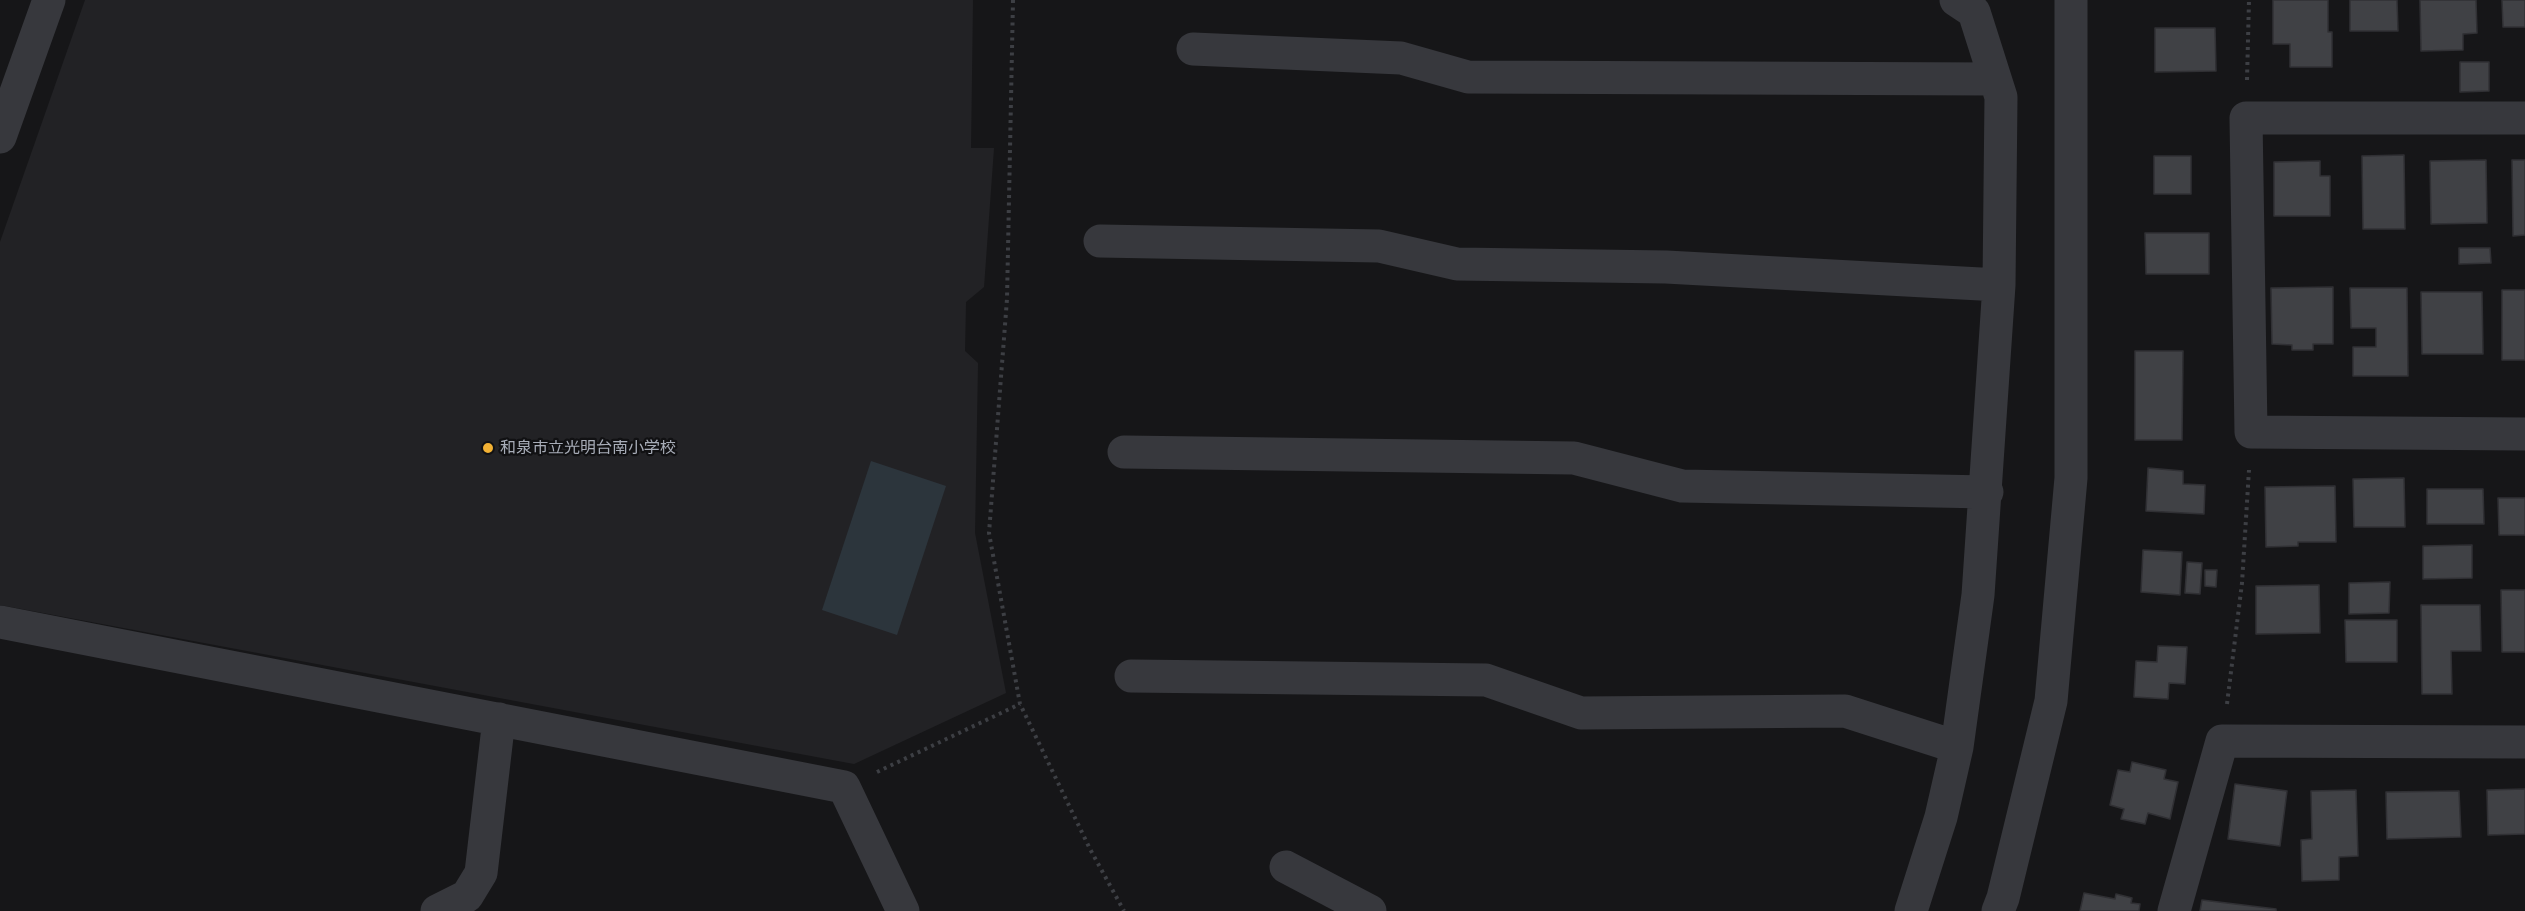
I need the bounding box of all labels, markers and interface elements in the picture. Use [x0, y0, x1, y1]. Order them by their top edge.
place label: 和泉市立光明台南小学校 [500, 438, 676, 458]
marker: 和泉市立光明台南小学校 [481, 441, 495, 455]

